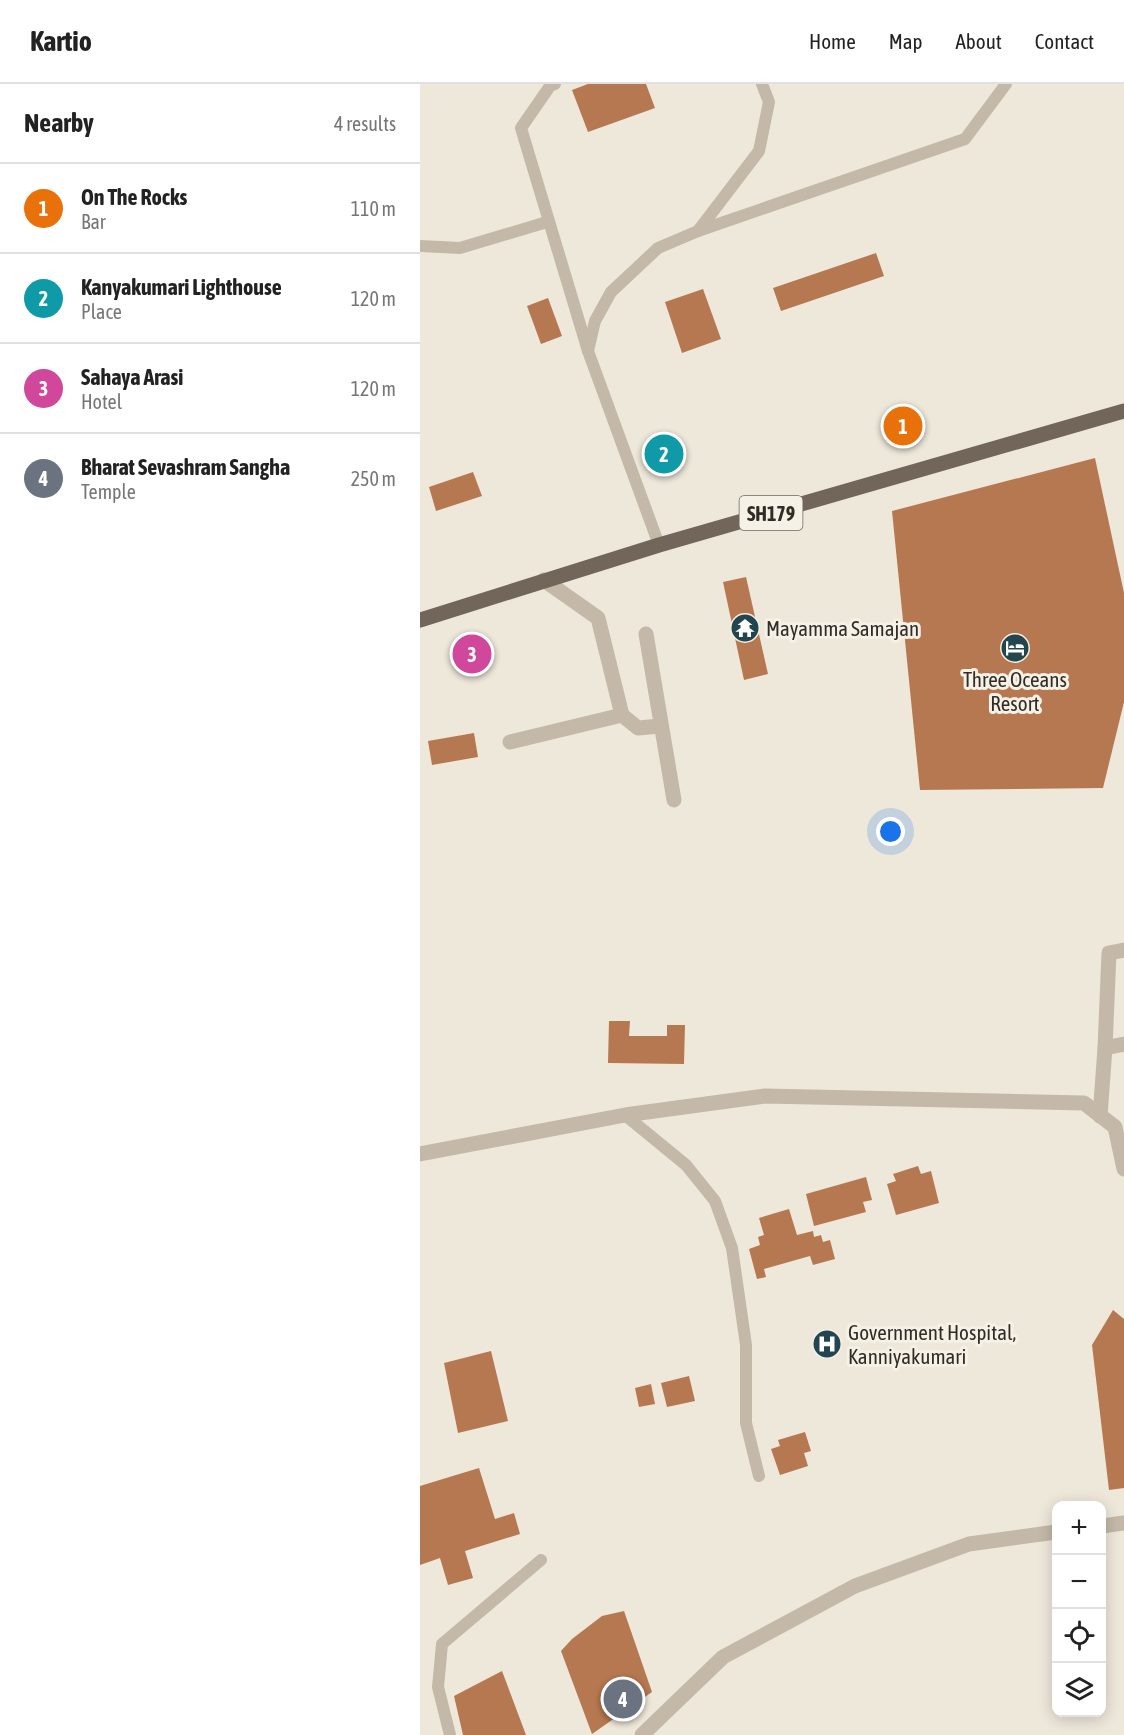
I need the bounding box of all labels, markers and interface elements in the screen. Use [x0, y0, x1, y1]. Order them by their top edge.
text: Kartio [30, 25, 92, 57]
text: Home [809, 29, 856, 53]
text: Map [889, 29, 923, 53]
text: About [956, 29, 1002, 53]
text: Contact [1035, 29, 1094, 53]
text: Nearby [24, 108, 94, 138]
text: 4 results [334, 112, 396, 135]
text: On The Rocks [81, 184, 187, 210]
text: 1 [39, 197, 48, 220]
text: 110 m [351, 197, 396, 220]
text: Bar [81, 210, 106, 233]
text: Kanyakumari Lighthouse [81, 274, 282, 300]
text: 2 [39, 287, 48, 310]
text: 120 m [351, 287, 396, 310]
text: Place [81, 300, 122, 323]
text: Sahaya Arasi [81, 364, 183, 390]
text: 3 [39, 377, 48, 400]
text: 120 m [351, 377, 396, 400]
text: Hotel [81, 390, 122, 413]
pin: 1 [884, 404, 922, 448]
pin: 2 [644, 432, 684, 476]
text: Bharat Sevashram Sangha [81, 454, 290, 480]
text: 4 [39, 467, 48, 490]
text: 250 m [351, 467, 396, 490]
text: Temple [81, 480, 136, 503]
road number: SH179 [740, 496, 802, 530]
temple icon: Mayamma Samajan [729, 612, 761, 644]
place label: Mayamma Samajan [766, 616, 919, 640]
pin: 3 [452, 632, 492, 676]
hotel icon: Three Oceans Resort [999, 632, 1031, 664]
place label: Three Oceans Resort [963, 667, 1067, 715]
your location [876, 817, 905, 846]
place label: Government Hospital, Kanniyakumari [848, 1320, 1016, 1368]
hospital icon: Government Hospital, Kanniyakumari [811, 1328, 843, 1360]
map controls [1052, 1501, 1106, 1717]
button: + [1052, 1501, 1106, 1555]
button: − [1052, 1555, 1106, 1609]
button: locate [1052, 1609, 1106, 1663]
button: layers [1052, 1663, 1106, 1717]
pin: 4 [604, 1676, 642, 1722]

